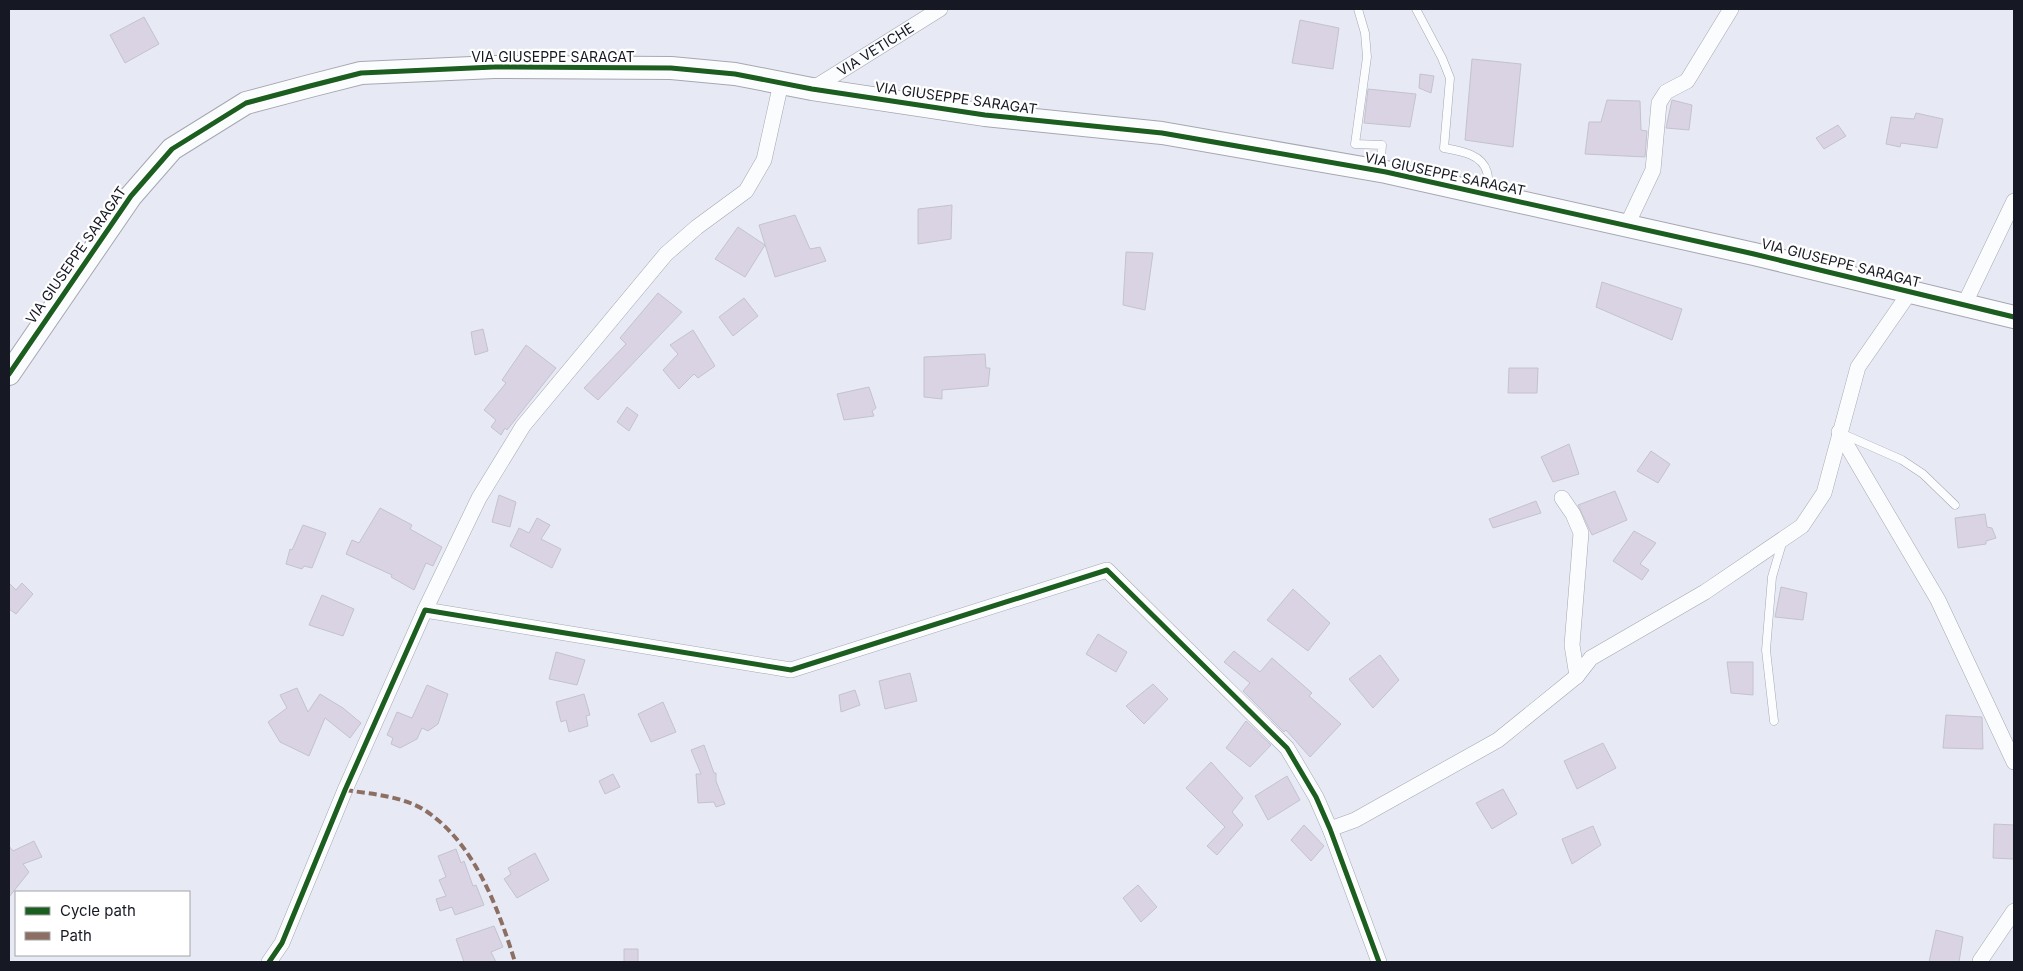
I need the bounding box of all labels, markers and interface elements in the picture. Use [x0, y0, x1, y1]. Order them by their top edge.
street label: VIA VETICHE [834, 19, 917, 79]
street label: VIA GIUSEPPE SARAGAT [471, 48, 635, 65]
street label: VIA GIUSEPPE SARAGAT [874, 78, 1038, 117]
street label: VIA GIUSEPPE SARAGAT [1363, 148, 1527, 199]
street label: VIA GIUSEPPE SARAGAT [22, 183, 130, 327]
street label: VIA GIUSEPPE SARAGAT [1760, 234, 1923, 291]
legend [15, 891, 190, 956]
text: Cycle path [60, 901, 136, 920]
text: Path [60, 926, 92, 945]

